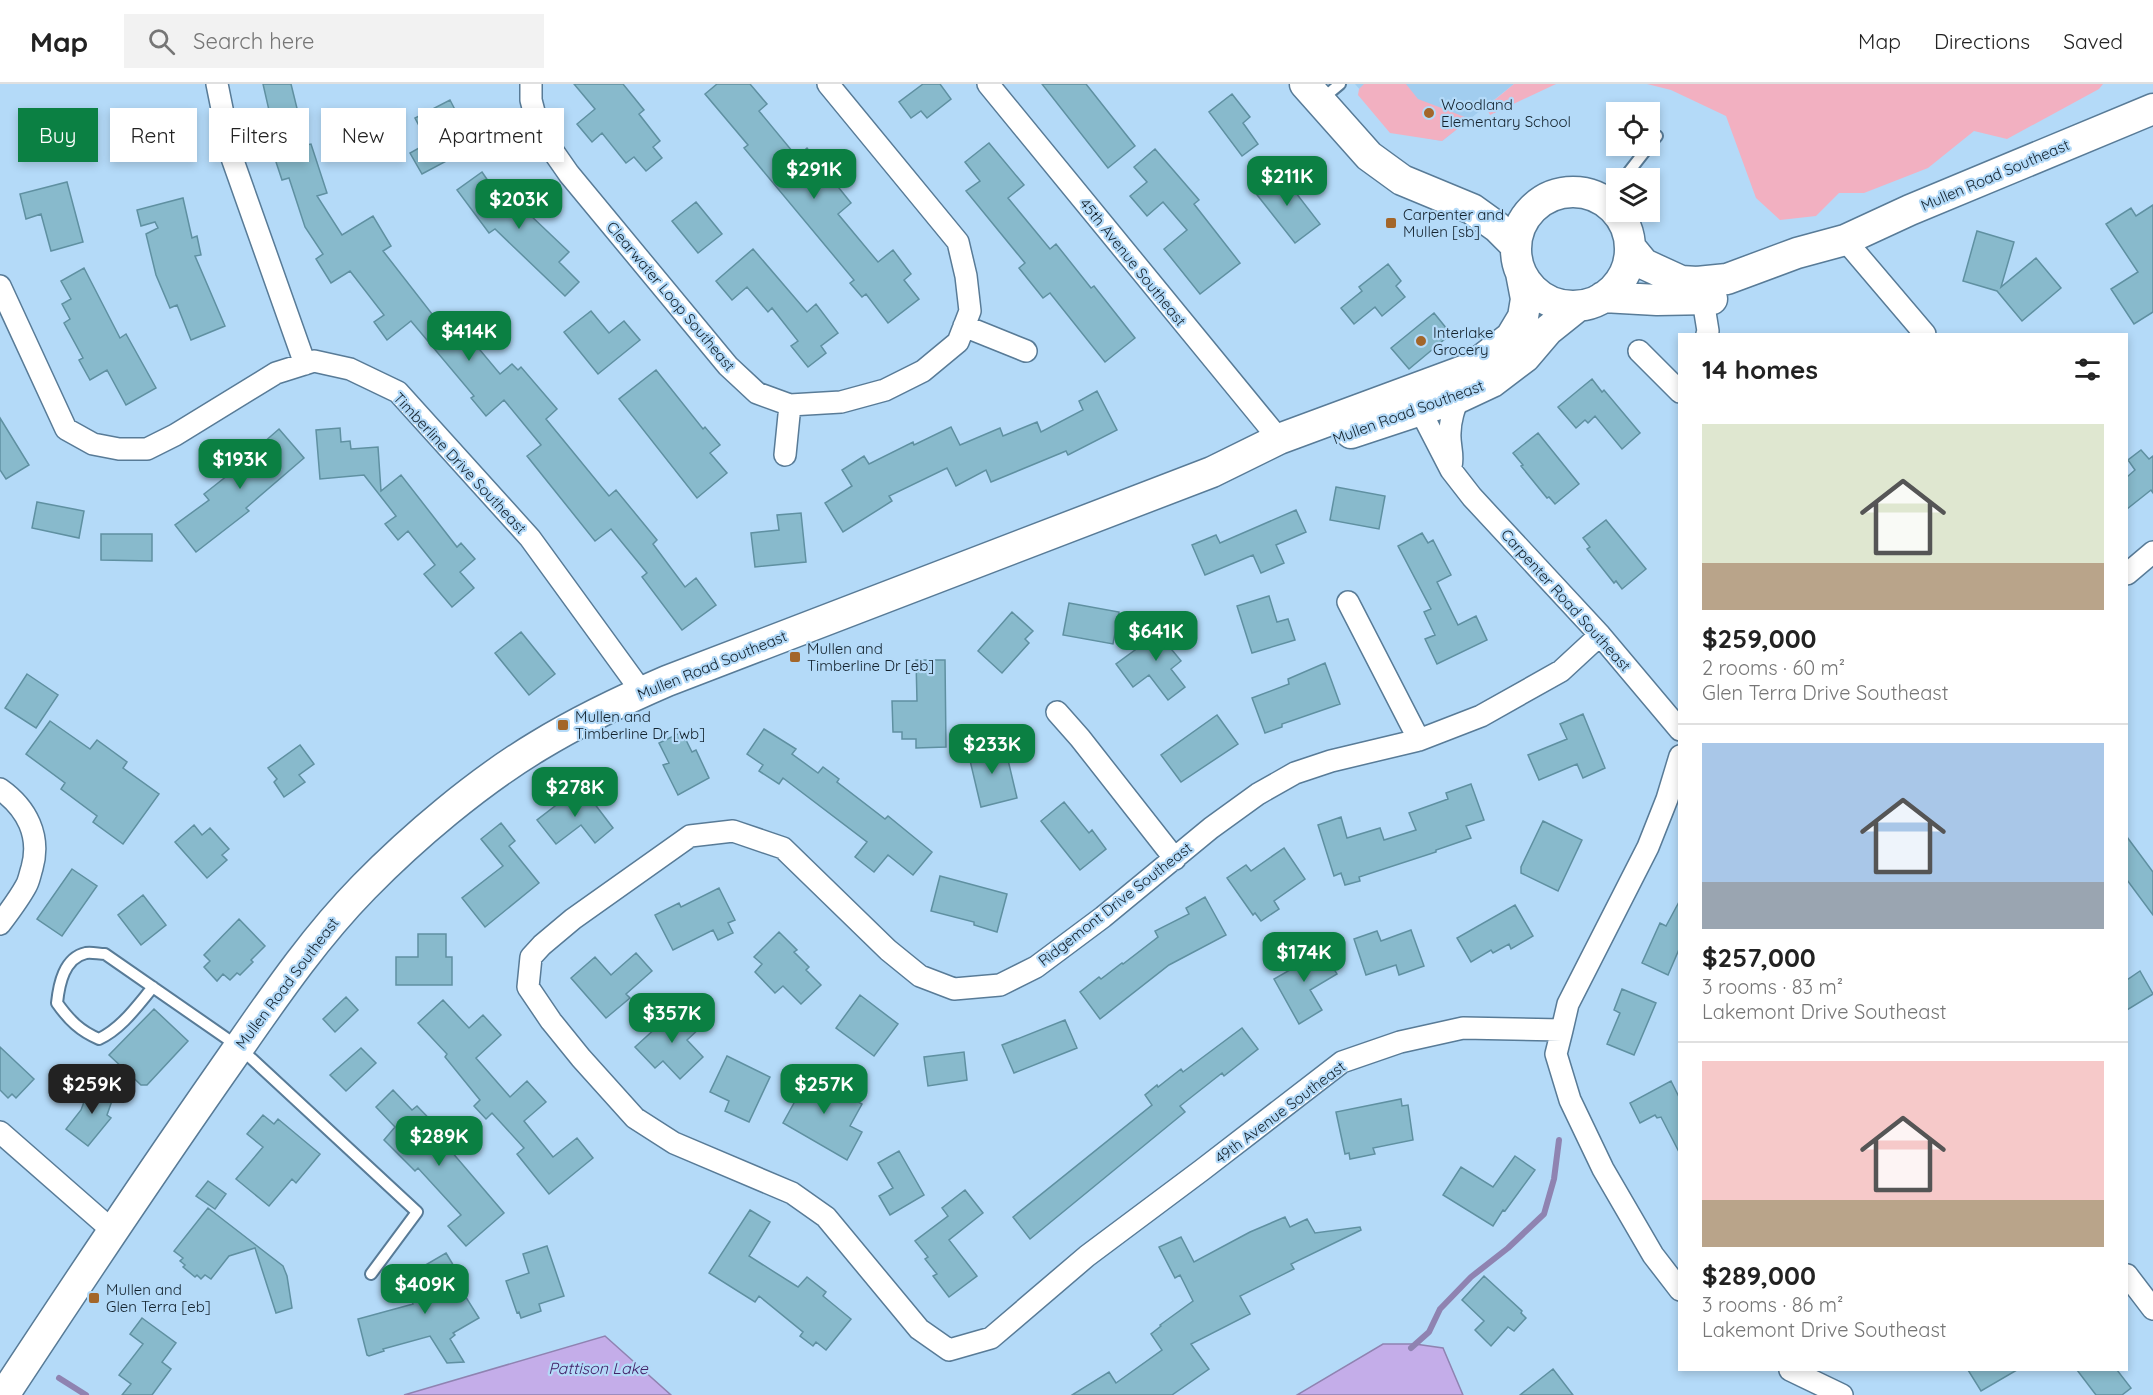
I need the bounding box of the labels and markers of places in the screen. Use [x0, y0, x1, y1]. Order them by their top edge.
place label: Woodland Elementary School [1441, 95, 1571, 131]
marker: Woodland Elementary School [1422, 106, 1436, 120]
pin: $291K [772, 149, 856, 200]
pin: $211K [1245, 156, 1329, 207]
pin: $203K [477, 179, 561, 230]
place label: Carpenter and Mullen [sb] [1403, 205, 1504, 241]
marker: Carpenter and Mullen [sb] [1384, 216, 1398, 230]
pin: $414K [427, 311, 511, 362]
place label: Interlake Grocery [1433, 323, 1493, 359]
marker: Interlake Grocery [1414, 334, 1428, 348]
pin: $193K [198, 439, 282, 490]
pin: $641K [1114, 611, 1198, 662]
place label: Mullen and Timberline Dr [eb] [807, 639, 934, 675]
marker: Mullen and Timberline Dr [eb] [788, 650, 802, 664]
place label: Mullen and Timberline Dr [wb] [575, 707, 705, 743]
marker: Mullen and Timberline Dr [wb] [556, 718, 570, 732]
pin: $233K [950, 724, 1034, 775]
pin: $278K [533, 767, 617, 818]
pin: $174K [1262, 932, 1346, 983]
pin: $357K [630, 993, 714, 1044]
pin: $259K [50, 1064, 134, 1115]
pin: $257K [782, 1064, 866, 1115]
pin: $289K [397, 1116, 481, 1167]
pin: $409K [383, 1264, 467, 1315]
place label: Mullen and Glen Terra [eb] [106, 1280, 211, 1316]
marker: Mullen and Glen Terra [eb] [87, 1291, 101, 1305]

